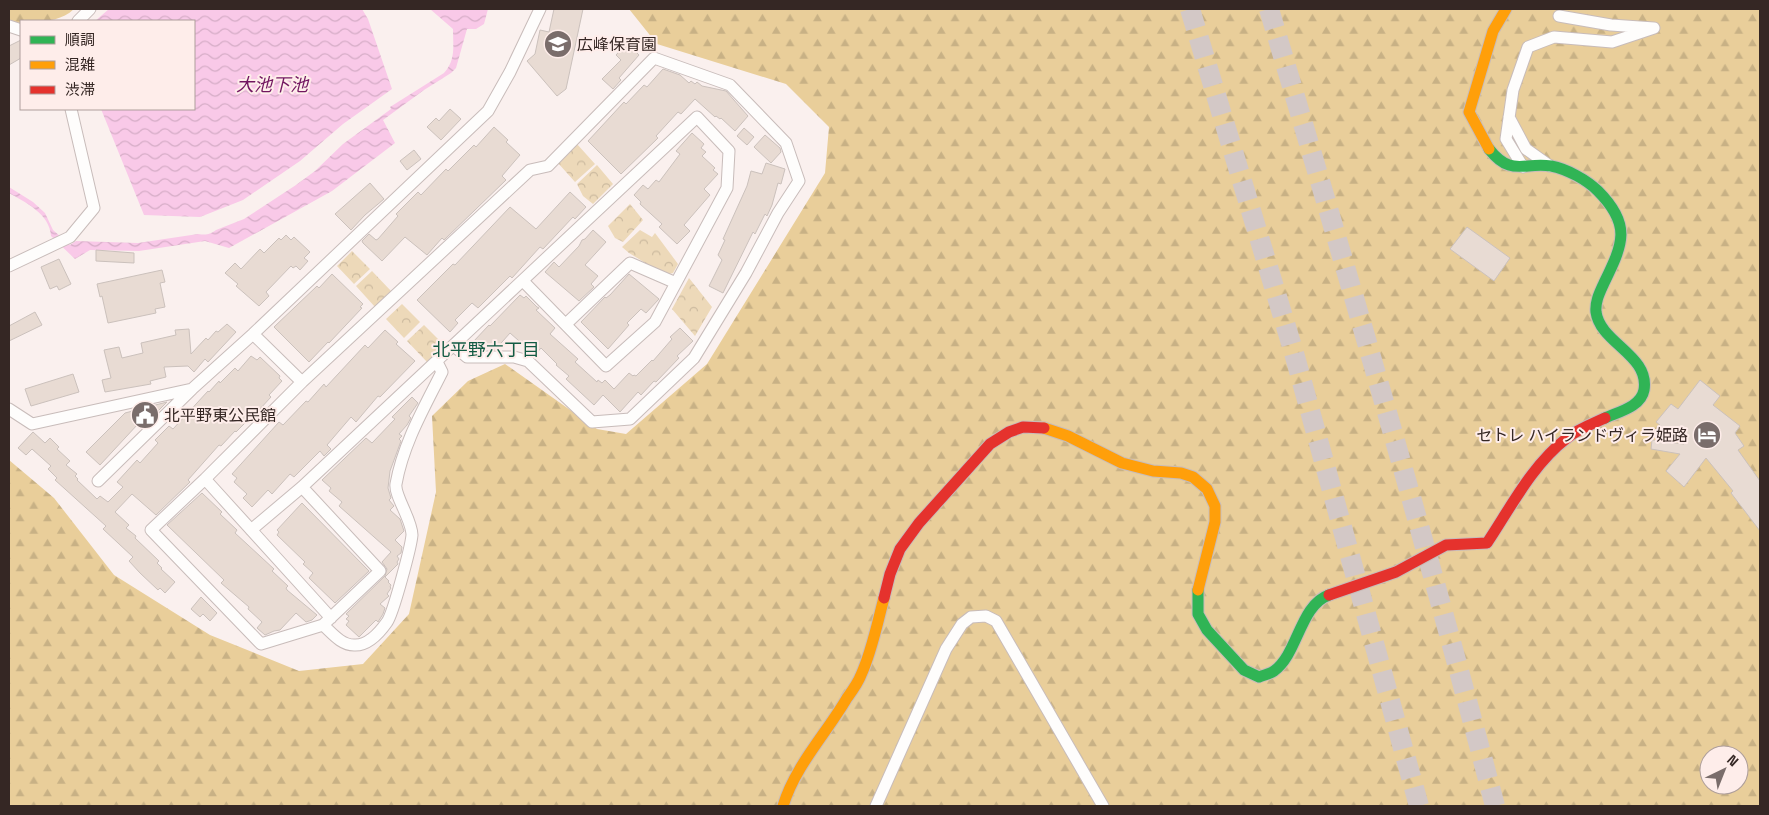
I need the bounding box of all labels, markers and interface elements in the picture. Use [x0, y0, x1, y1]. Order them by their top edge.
legend [20, 20, 195, 110]
school or university icon: 広峰保育園 [543, 29, 573, 59]
text: 順調 [65, 30, 95, 49]
place label: 広峰保育園 [577, 34, 657, 55]
text: 混雑 [65, 55, 95, 74]
water label: 大池下池 [236, 73, 310, 96]
text: 渋滞 [65, 80, 95, 99]
district label: 北平野六丁目 [432, 338, 540, 361]
public building icon: 北平野東公民館 [130, 400, 160, 430]
place label: 北平野東公民館 [164, 405, 276, 426]
hotel icon: セトレ ハイランドヴィラ姫路 [1692, 420, 1722, 450]
place label: セトレ ハイランドヴィラ姫路 [1476, 425, 1688, 446]
north arrow [1699, 745, 1749, 795]
text: N [1723, 751, 1742, 770]

